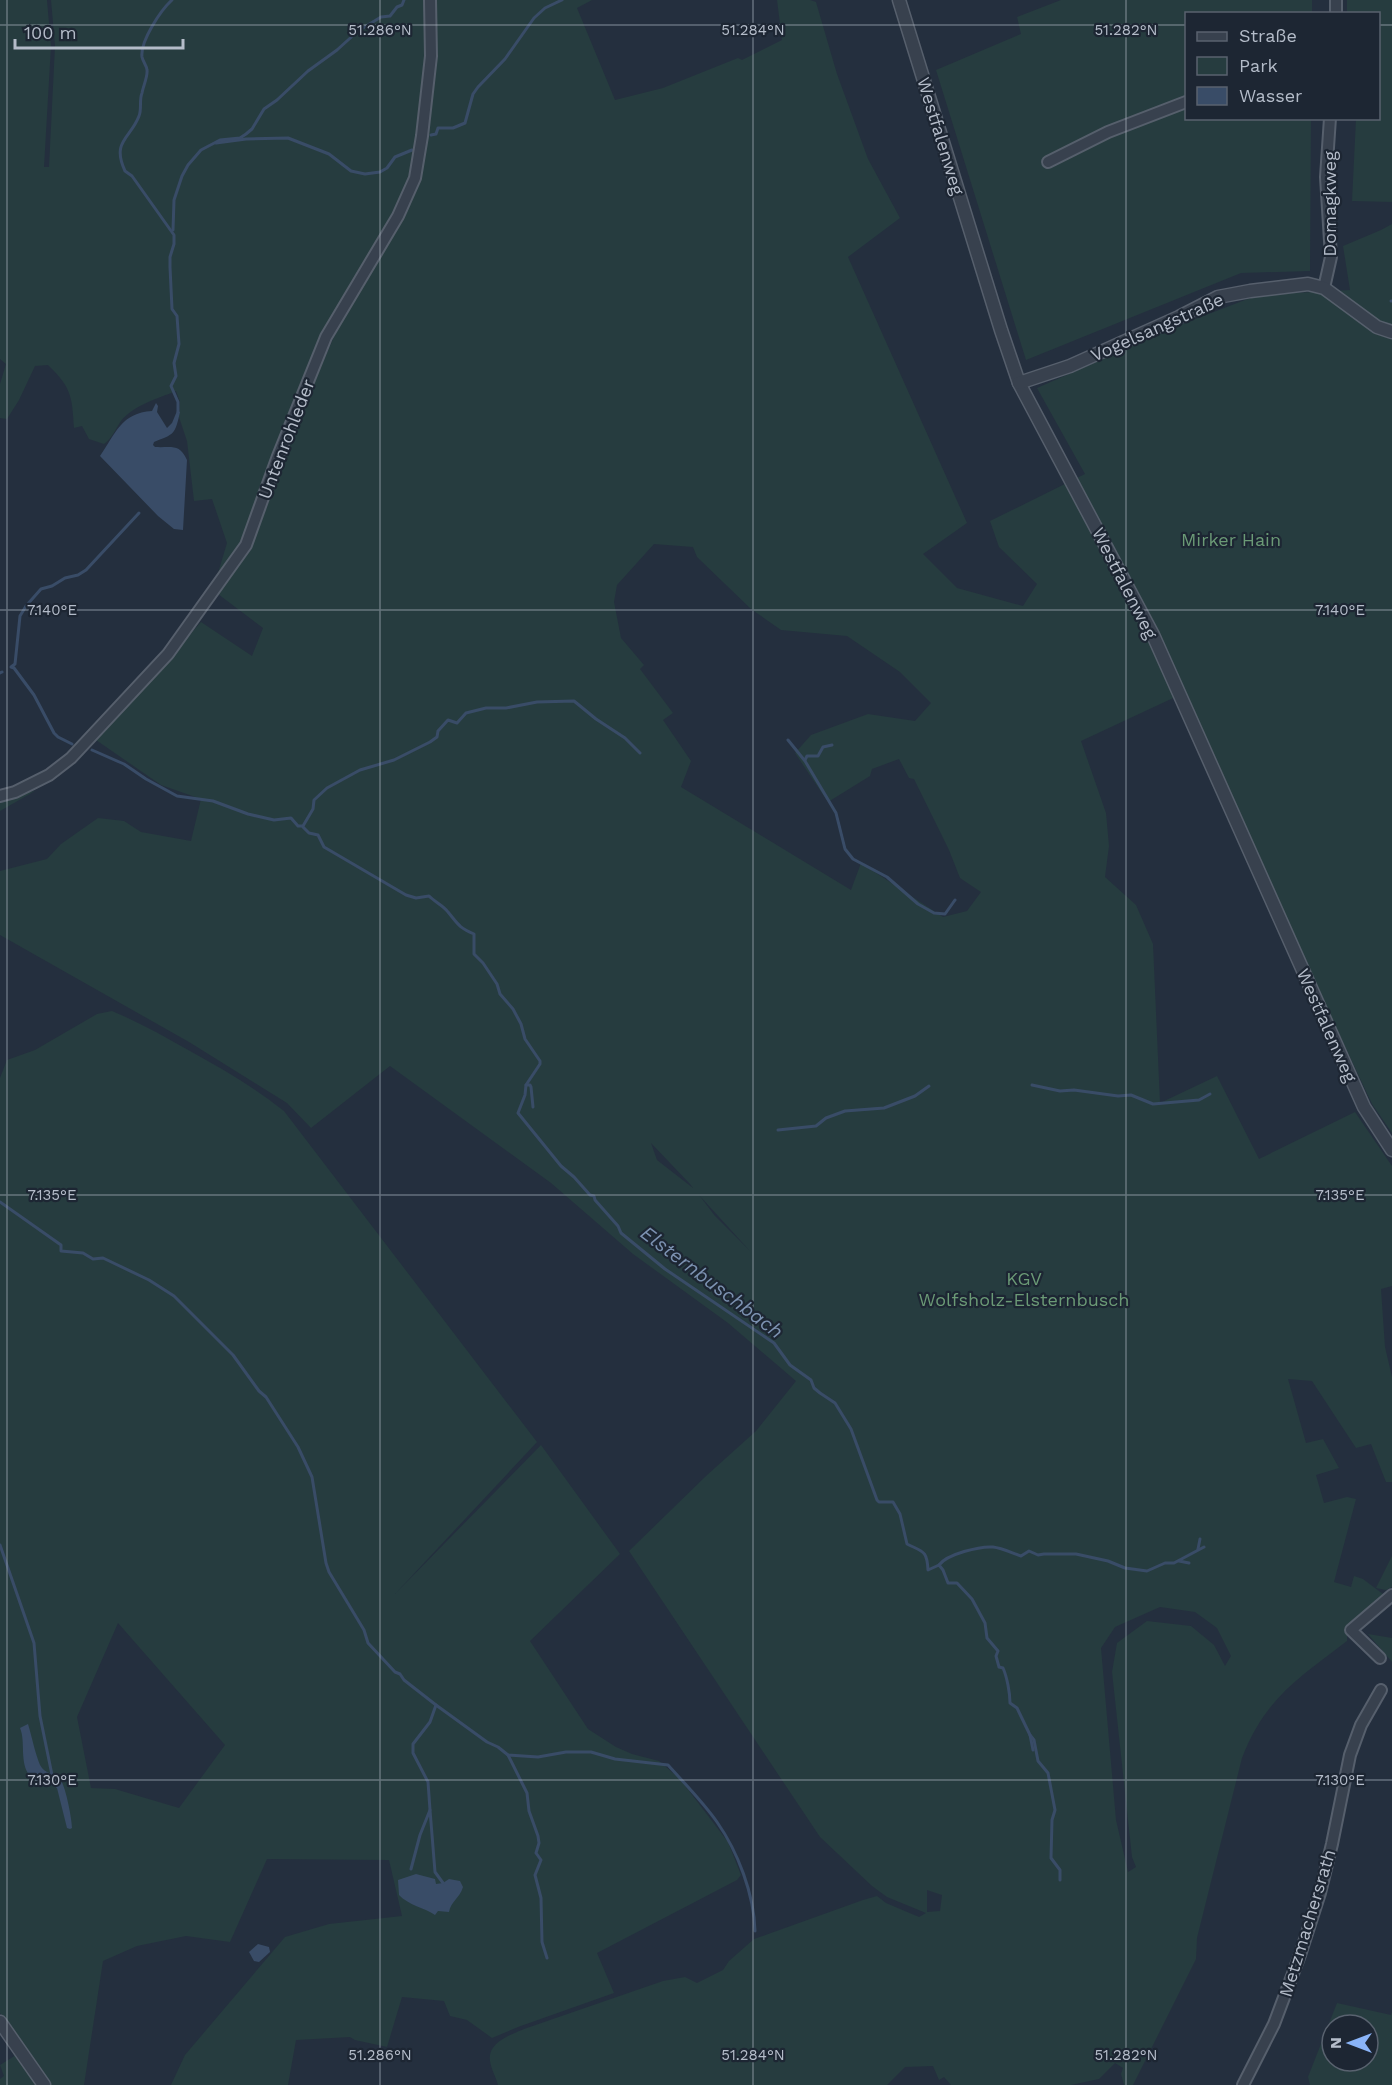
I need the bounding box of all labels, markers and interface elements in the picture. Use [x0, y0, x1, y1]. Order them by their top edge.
scale bar [15, 12, 183, 50]
legend [1185, 12, 1380, 120]
text: 51.286°N [348, 21, 412, 39]
text: 51.284°N [721, 21, 785, 39]
text: 51.282°N [1094, 21, 1158, 39]
text: 100 m [24, 22, 77, 43]
text: Straße [1239, 25, 1297, 46]
text: Park [1239, 55, 1278, 76]
street label: Westfalenweg [913, 75, 969, 198]
text: Wasser [1239, 85, 1302, 106]
street label: Domagkweg [1319, 151, 1340, 257]
street label: Vogelsangstraße [1087, 288, 1227, 366]
street label: Untenrohleder [254, 376, 318, 502]
street label: Westfalenweg [1088, 524, 1162, 643]
park label: Mirker Hain [1181, 529, 1281, 550]
text: 7.140°E [27, 601, 77, 619]
text: 7.140°E [1315, 601, 1365, 619]
street label: Westfalenweg [1293, 965, 1362, 1085]
text: 7.135°E [28, 1186, 77, 1204]
text: 7.135°E [1316, 1186, 1365, 1204]
water label: Elsternbuschbach [636, 1221, 788, 1343]
park label: KGV Wolfsholz-Elsternbusch [919, 1268, 1129, 1310]
text: 7.130°E [27, 1771, 77, 1789]
text: 7.130°E [1315, 1771, 1365, 1789]
street label: Metzmachersrath [1275, 1847, 1339, 1999]
north arrow [1320, 2013, 1380, 2073]
text: N [1326, 2037, 1345, 2049]
text: 51.286°N [348, 2046, 412, 2064]
text: 51.284°N [721, 2046, 785, 2064]
text: 51.282°N [1094, 2046, 1158, 2064]

